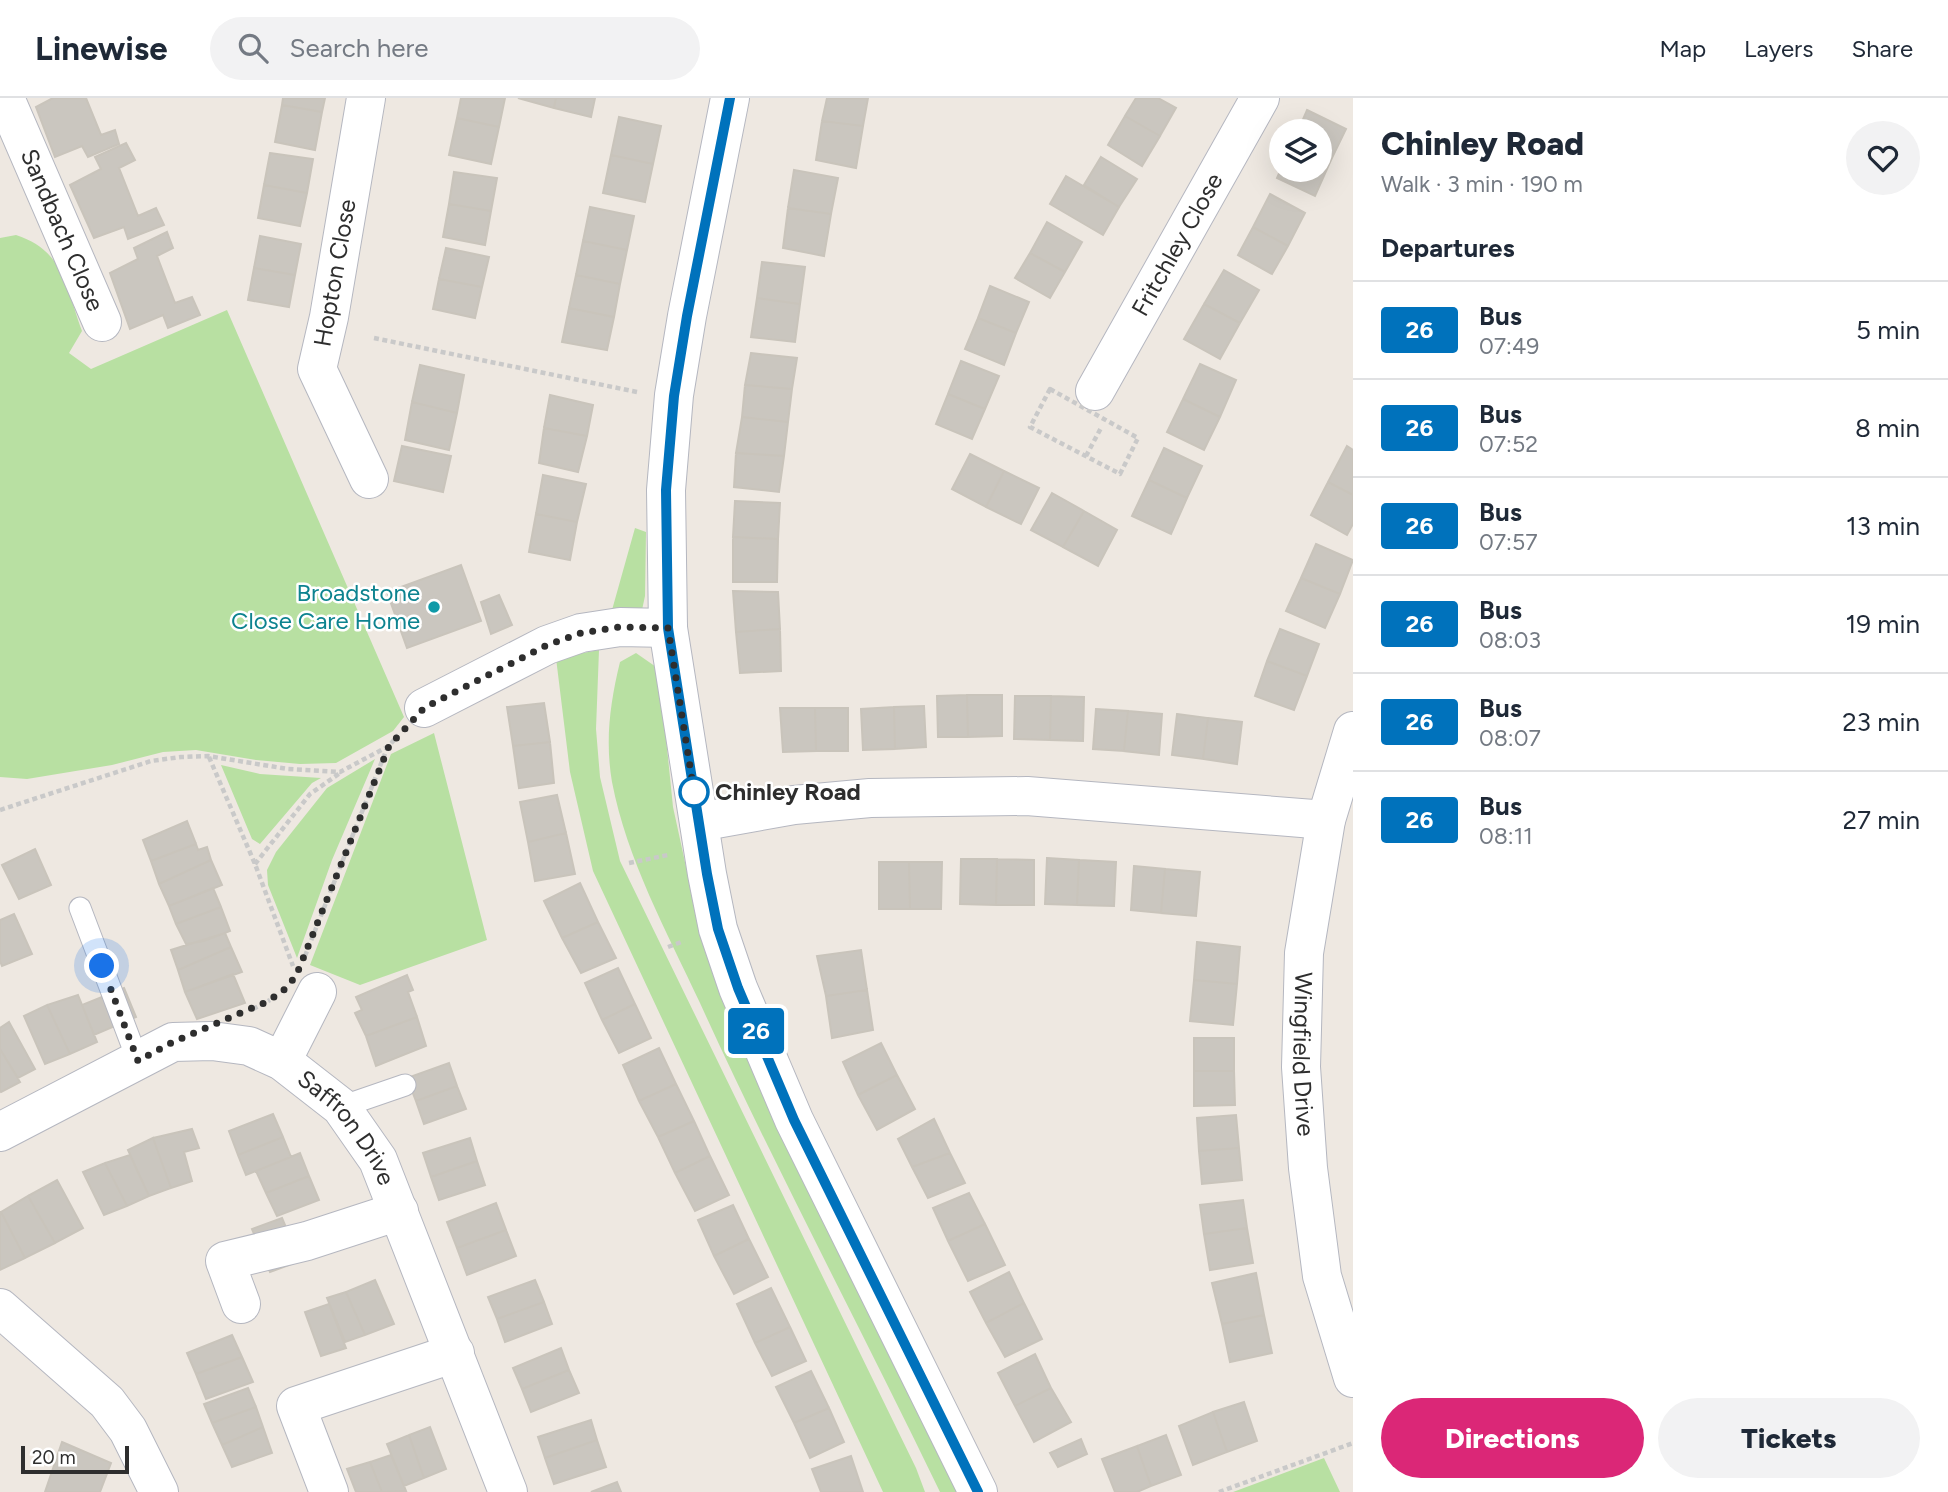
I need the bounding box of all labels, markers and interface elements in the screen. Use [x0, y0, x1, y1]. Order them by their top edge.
search box [210, 17, 700, 80]
text: Linewise [35, 29, 168, 68]
icon: search [234, 29, 272, 67]
text: Search here [290, 32, 428, 64]
text: Map [1659, 34, 1706, 63]
text: Layers [1744, 34, 1813, 63]
text: Share [1851, 34, 1913, 63]
map controls [1269, 119, 1332, 182]
button: layers [1269, 119, 1332, 182]
button: heart [1846, 121, 1920, 195]
text: Chinley Road [1381, 124, 1584, 163]
street label: Sandbach Close [15, 144, 111, 316]
street label: Fritchley Close [1125, 168, 1229, 321]
text: Walk · 3 min · 190 m [1381, 170, 1583, 198]
street label: Hopton Close [307, 197, 362, 349]
text: Departures [1381, 232, 1515, 264]
text: Bus [1479, 300, 1522, 332]
text: 5 min [1856, 314, 1920, 346]
text: 26 [1406, 315, 1433, 344]
text: 07:49 [1479, 332, 1539, 360]
text: Bus [1479, 398, 1522, 430]
text: 8 min [1855, 412, 1920, 444]
text: 26 [1406, 413, 1433, 442]
text: 07:52 [1479, 430, 1538, 458]
text: Bus [1479, 496, 1522, 528]
text: 13 min [1846, 510, 1920, 542]
text: 26 [1406, 511, 1433, 540]
text: 07:57 [1479, 528, 1538, 556]
place label: Broadstone Close Care Home [231, 578, 420, 635]
text: Bus [1479, 594, 1522, 626]
marker: Broadstone Close Care Home [426, 599, 442, 615]
text: 19 min [1845, 608, 1920, 640]
text: 26 [1406, 609, 1433, 638]
text: 08:03 [1479, 626, 1541, 654]
text: Bus [1479, 692, 1522, 724]
text: 23 min [1842, 706, 1920, 738]
text: 26 [1406, 707, 1433, 736]
text: 08:07 [1479, 724, 1541, 752]
marker: Chinley Road [679, 777, 709, 807]
place label: Chinley Road [715, 777, 861, 806]
text: Bus [1479, 790, 1522, 822]
text: 27 min [1842, 804, 1920, 836]
text: 26 [1406, 805, 1433, 834]
text: 08:11 [1479, 822, 1533, 850]
your location [84, 948, 119, 983]
street label: Wingfield Drive [1287, 972, 1321, 1137]
line badge: 26 [724, 1008, 788, 1054]
text: 26 [742, 1016, 770, 1045]
street label: Saffron Drive [292, 1064, 401, 1189]
button: Directions [1381, 1398, 1644, 1478]
button: Tickets [1658, 1398, 1920, 1478]
scale bar [21, 1443, 130, 1475]
text: 20 m [32, 1446, 76, 1469]

